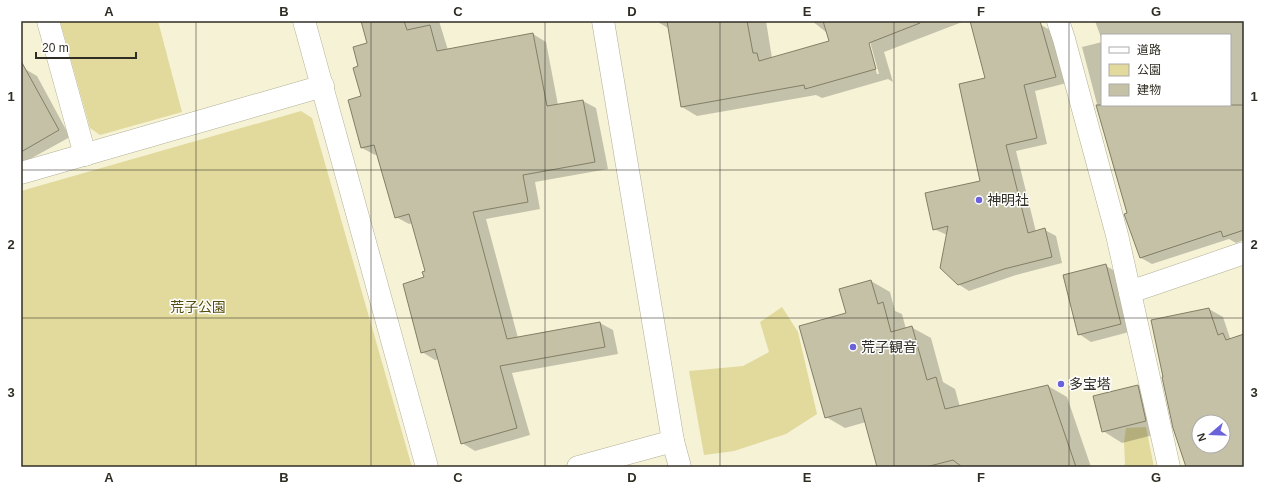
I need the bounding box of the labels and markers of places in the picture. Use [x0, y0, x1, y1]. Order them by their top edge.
place label: 神明社 [987, 192, 1029, 208]
marker: 神明社 [974, 195, 984, 205]
place label: 荒子観音 [861, 339, 917, 355]
marker: 荒子観音 [848, 342, 858, 352]
place label: 多宝塔 [1069, 376, 1111, 392]
marker: 多宝塔 [1056, 379, 1066, 389]

